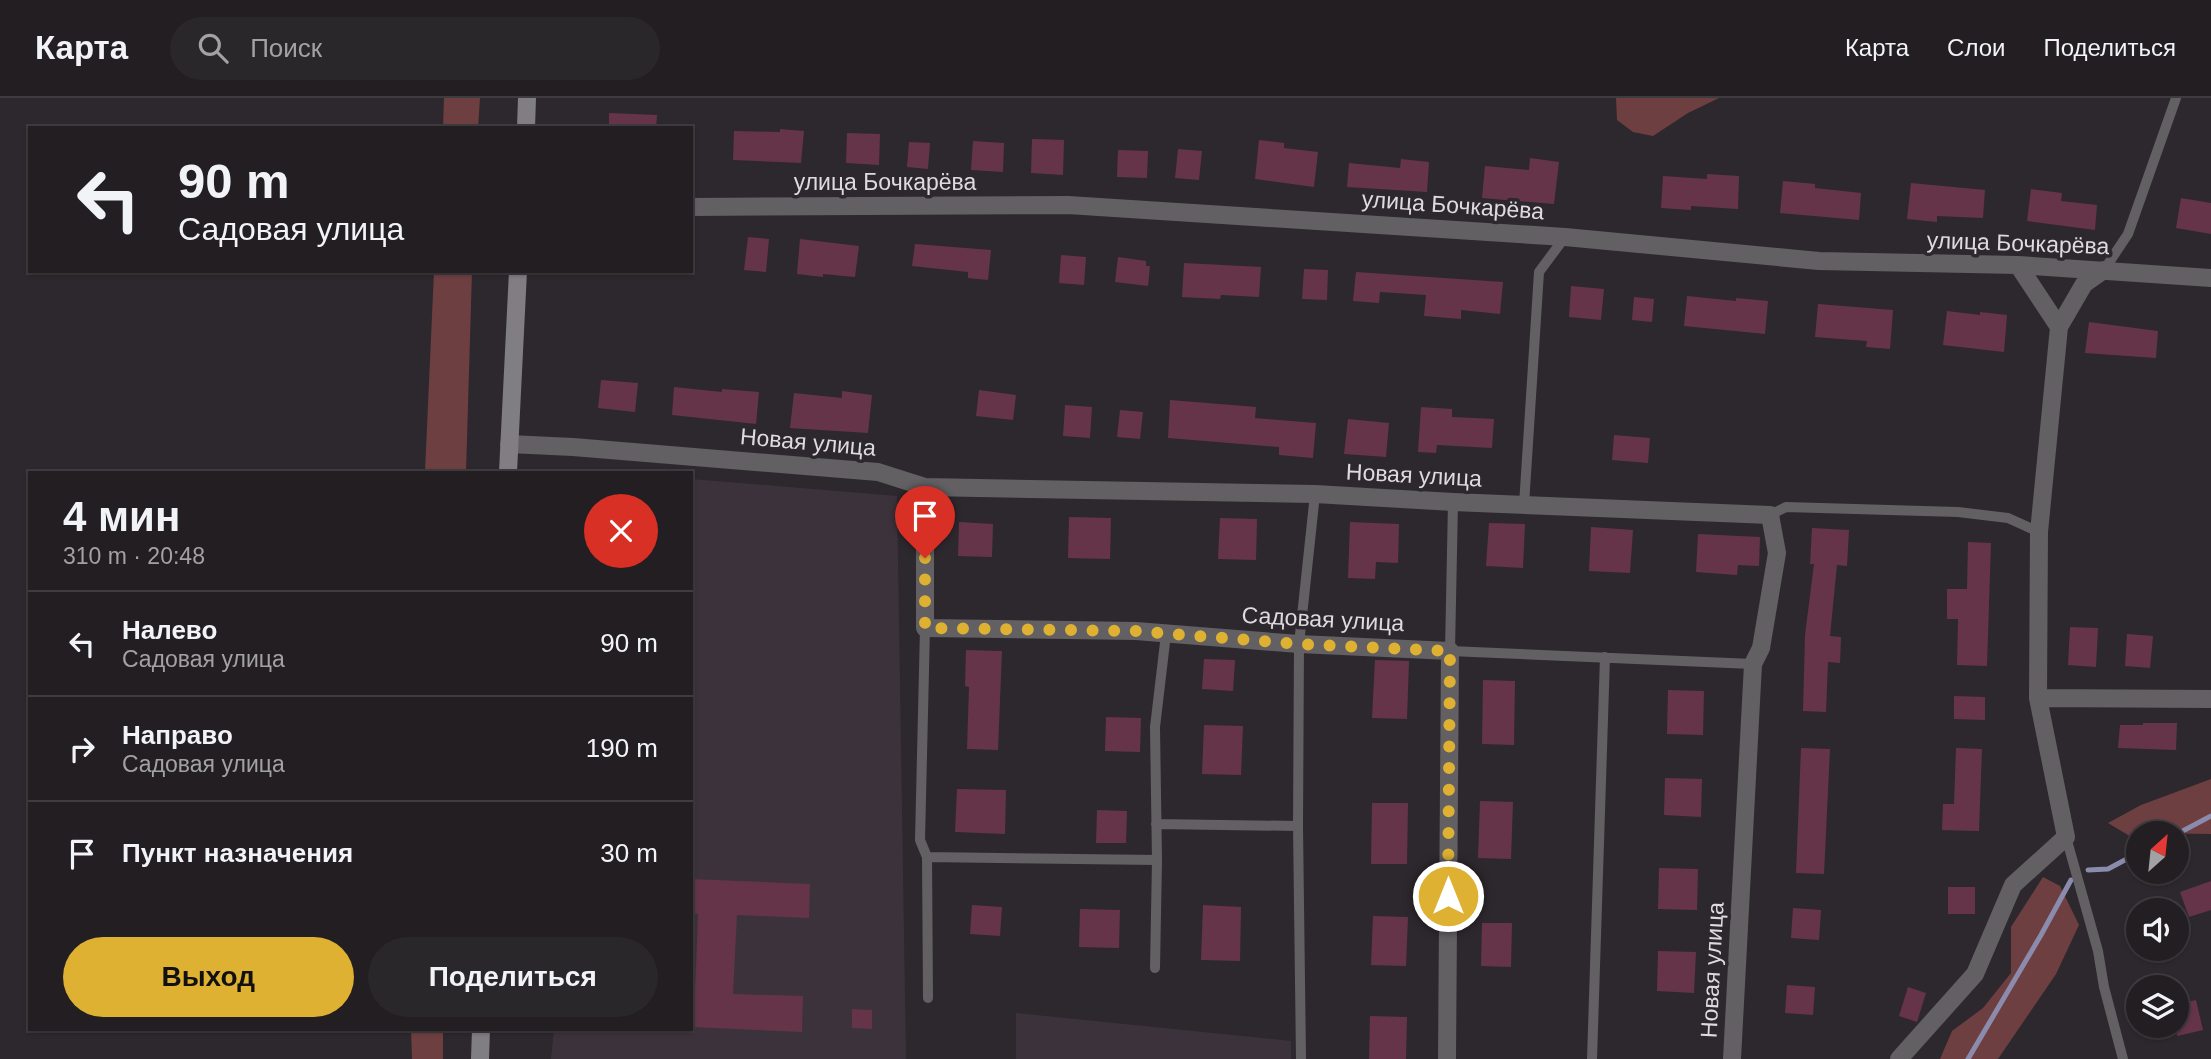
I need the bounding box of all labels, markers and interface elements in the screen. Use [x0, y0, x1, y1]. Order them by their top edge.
search box [170, 17, 660, 80]
text: Карта [35, 29, 128, 66]
icon: search [194, 29, 232, 67]
text: Поиск [250, 33, 322, 63]
text: Карта [1845, 34, 1909, 61]
text: Слои [1947, 34, 2005, 61]
text: Поделиться [2043, 34, 2176, 61]
icon: left [63, 154, 154, 245]
text: 90 m [178, 154, 290, 208]
street label: улица Бочкарёва [794, 169, 977, 195]
street label: улица Бочкарёва [1361, 186, 1545, 224]
text: Садовая улица [178, 211, 404, 247]
street label: улица Бочкарёва [1926, 227, 2110, 259]
street label: Новая улица [739, 423, 877, 461]
street label: Новая улица [1345, 458, 1483, 492]
pin [895, 486, 955, 558]
text: 4 мин [63, 493, 180, 540]
button: close [584, 494, 658, 568]
icon: arrive [906, 497, 944, 535]
text: 310 m · 20:48 [63, 543, 205, 569]
street label: Садовая улица [1241, 602, 1405, 636]
text: Налево [122, 615, 217, 645]
icon: left [63, 625, 101, 663]
text: 90 m [600, 628, 658, 658]
text: Садовая улица [122, 646, 285, 672]
text: Направо [122, 720, 233, 750]
icon: right [63, 730, 101, 768]
text: 190 m [586, 733, 658, 763]
text: Садовая улица [122, 751, 285, 777]
north arrow [2126, 821, 2189, 884]
map controls [2126, 821, 2189, 1038]
icon: arrive [63, 835, 101, 873]
text: Пункт назначения [122, 838, 353, 868]
text: 30 m [600, 838, 658, 868]
position arrow [1411, 859, 1485, 933]
button: sound [2126, 898, 2189, 961]
street label: Новая улица [1695, 901, 1729, 1039]
button: Выход [63, 937, 354, 1017]
button: Поделиться [368, 937, 658, 1017]
button: layers [2126, 975, 2189, 1038]

